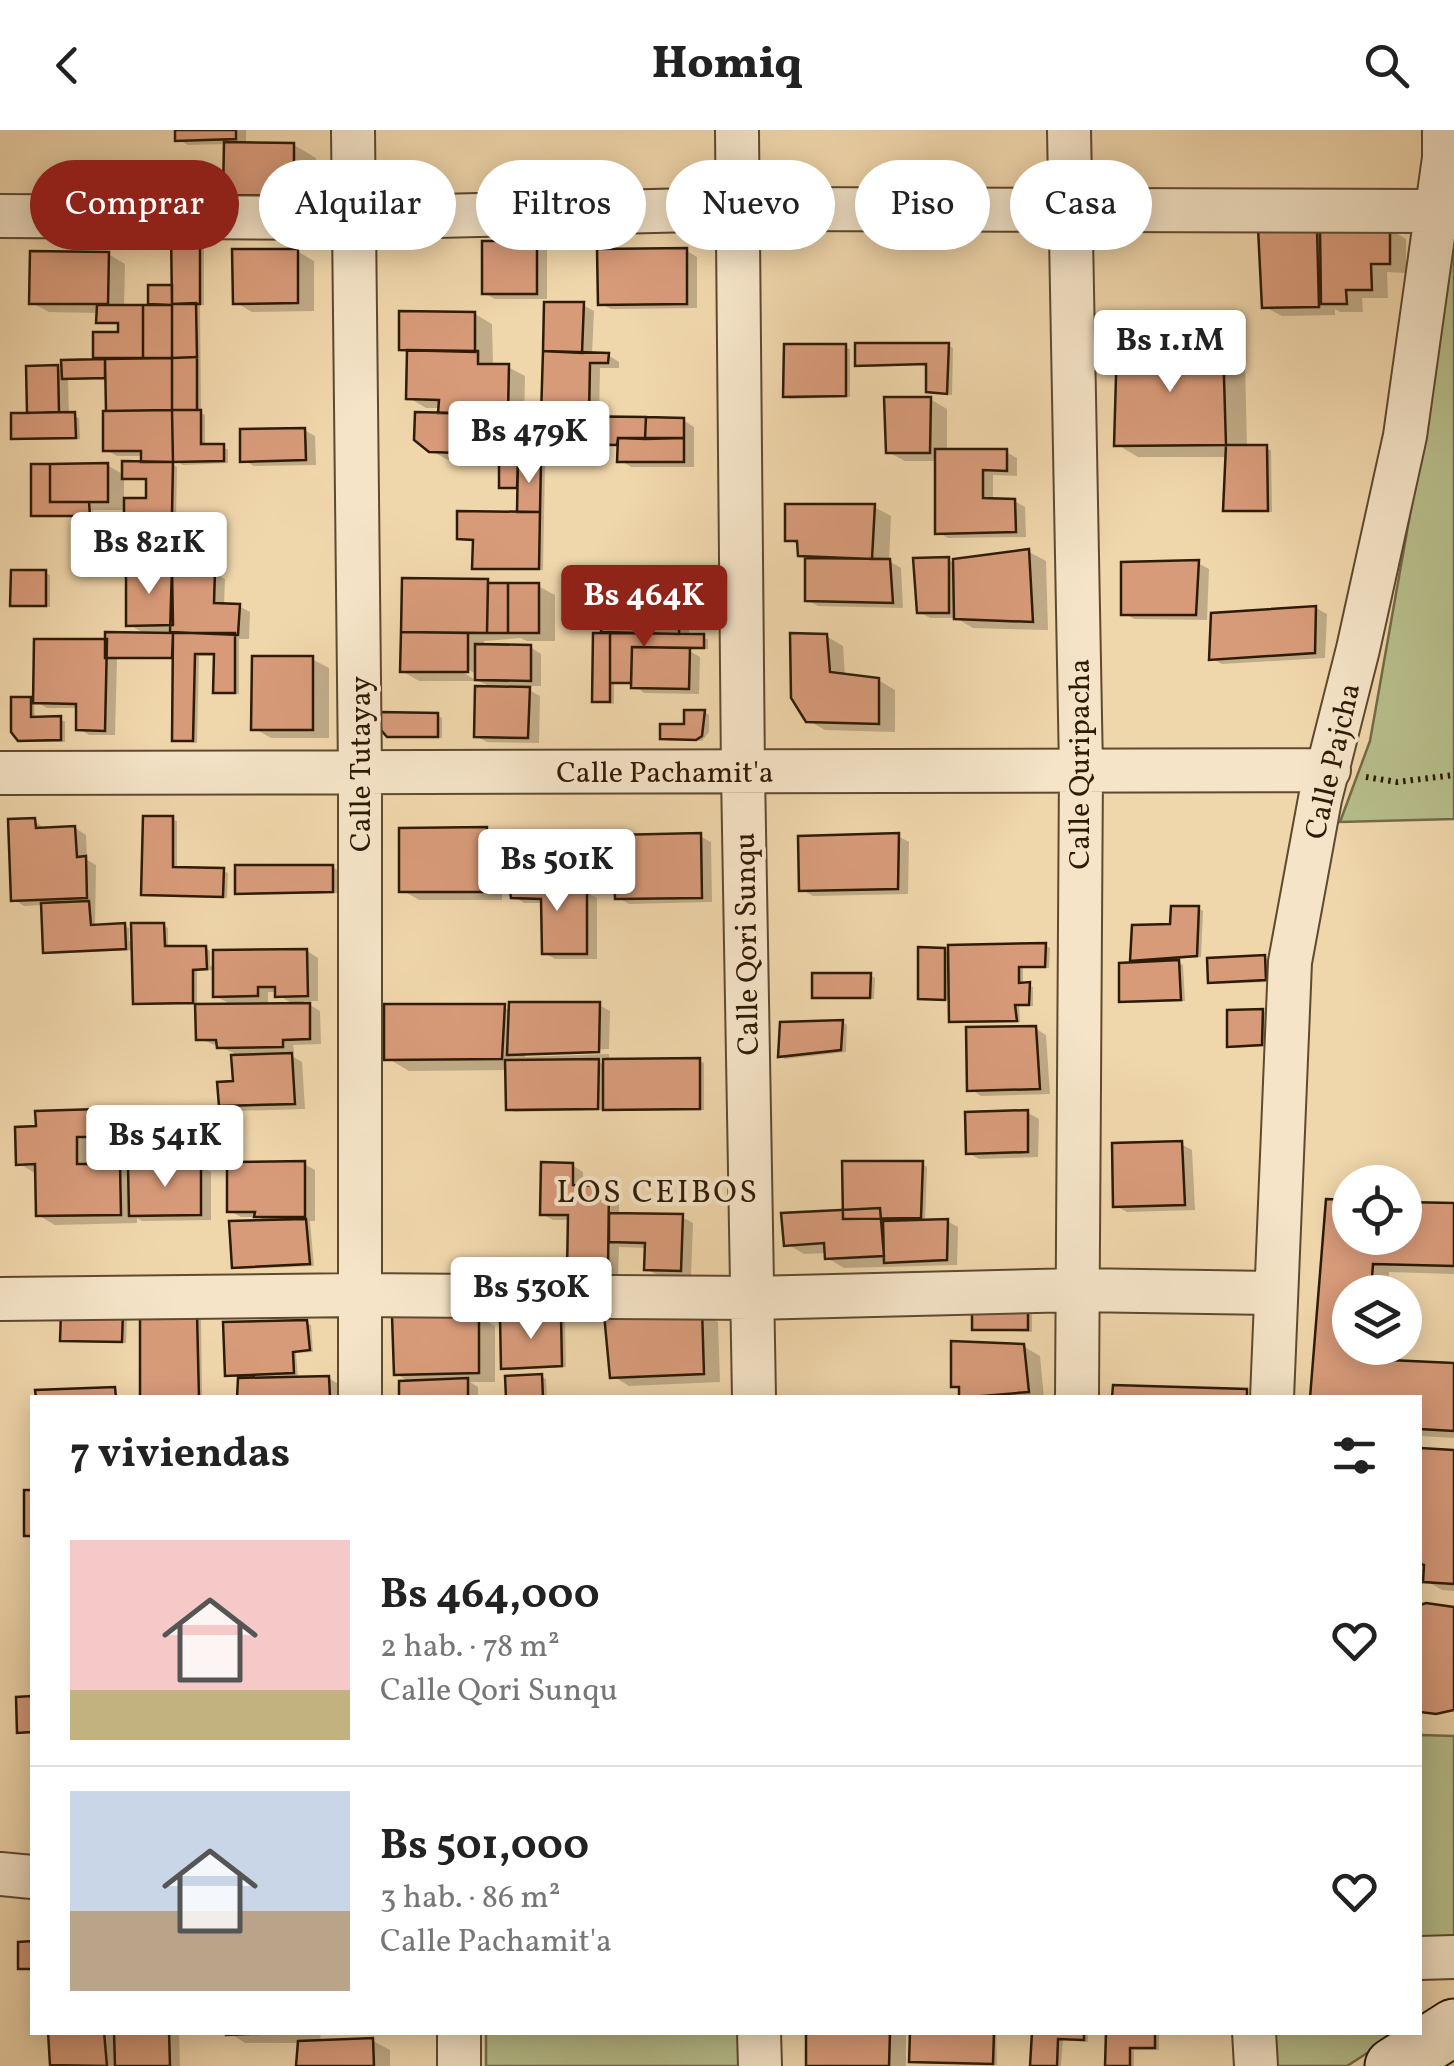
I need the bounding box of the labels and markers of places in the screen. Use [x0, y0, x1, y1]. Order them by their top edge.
pin: Bs 1.1M [1078, 310, 1262, 395]
pin: Bs 479K [437, 401, 621, 486]
pin: Bs 821K [57, 512, 241, 597]
pin: Bs 464K [552, 565, 736, 650]
pin: Bs 501K [465, 829, 649, 914]
pin: Bs 541K [73, 1105, 257, 1190]
pin: Bs 530K [439, 1257, 623, 1342]

